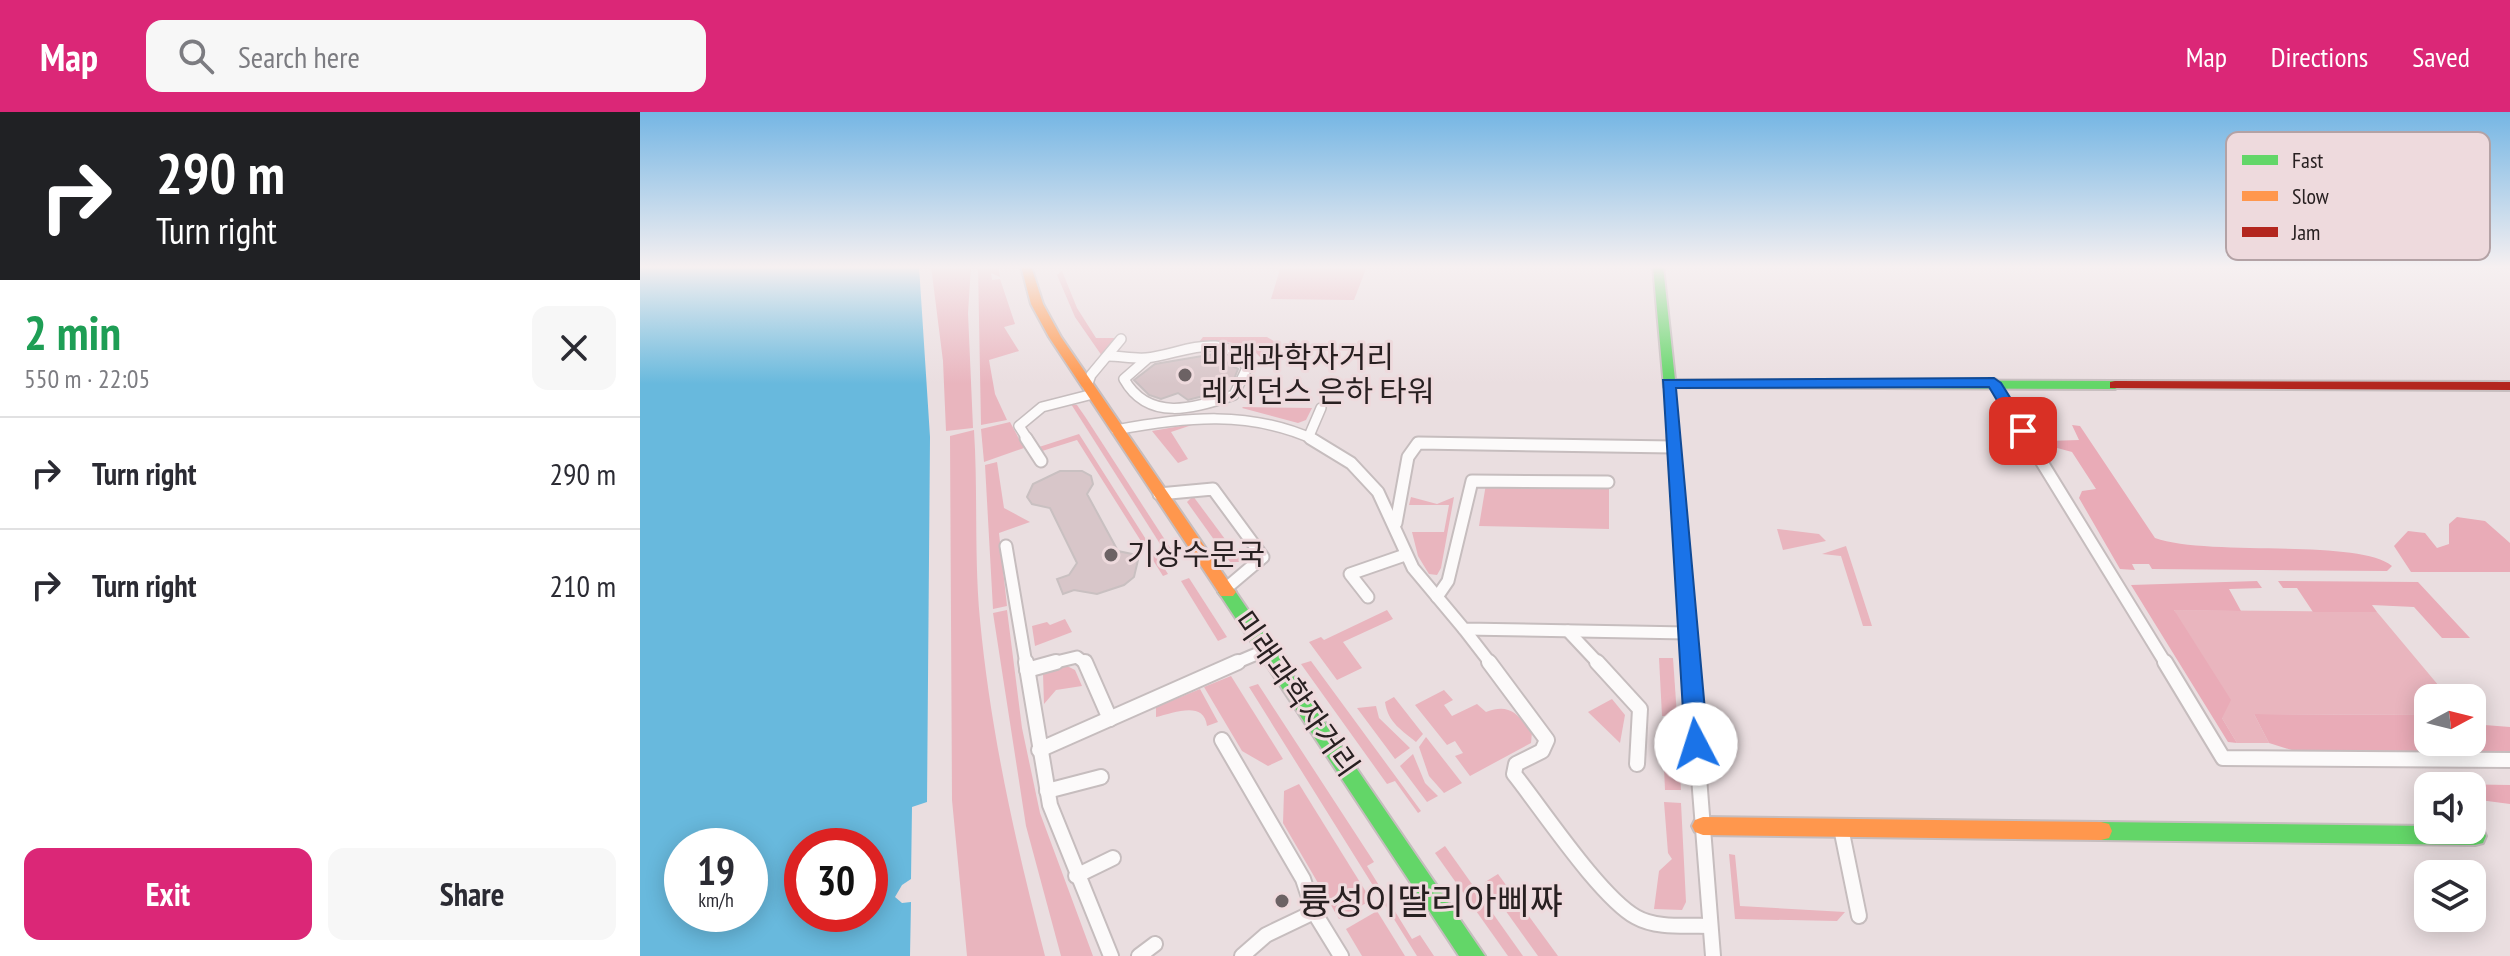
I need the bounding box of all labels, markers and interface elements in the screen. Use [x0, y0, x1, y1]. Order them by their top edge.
search box [146, 20, 706, 92]
text: Map [40, 32, 98, 81]
icon: search [174, 34, 218, 78]
text: Search here [238, 37, 360, 76]
text: Map [2186, 38, 2227, 75]
text: Directions [2271, 38, 2368, 75]
text: Saved [2412, 38, 2470, 75]
legend [2226, 132, 2490, 260]
text: 290 m [156, 137, 285, 209]
icon: right [24, 144, 128, 248]
text: Fast [2292, 146, 2323, 174]
text: Slow [2292, 182, 2329, 210]
text: Turn right [156, 207, 277, 254]
text: Jam [2291, 218, 2320, 246]
text: 2 min [24, 301, 121, 363]
button: close [532, 306, 616, 390]
place label: 미래과학자거리 레지던스 은하 타워 [1201, 337, 1435, 410]
text: 550 m · 22:05 [24, 362, 150, 395]
marker: 미래과학자거리 레지던스 은하 타워 [1176, 366, 1194, 384]
pin [1989, 397, 2057, 465]
icon: arrive [2001, 409, 2045, 453]
icon: right [24, 451, 68, 495]
text: Turn right [92, 454, 196, 493]
text: 290 m [550, 454, 616, 493]
place label: 기상수문국 [1127, 534, 1265, 573]
marker: 기상수문국 [1102, 546, 1120, 564]
icon: right [24, 563, 68, 607]
text: Turn right [92, 566, 196, 605]
text: 210 m [550, 566, 616, 605]
street label: 미래과학자거리 [1226, 603, 1369, 783]
north arrow [2414, 684, 2486, 756]
map controls [2414, 684, 2486, 932]
position arrow [1654, 702, 1738, 786]
button: sound [2414, 772, 2486, 844]
speed limit sign: 30 [784, 828, 888, 932]
text: 19 [697, 844, 735, 896]
button: Exit [24, 848, 312, 940]
button: Share [328, 848, 616, 940]
button: layers [2414, 860, 2486, 932]
place label: 륭성이딸리아삐쨔 [1298, 877, 1563, 924]
text: km/h [698, 887, 734, 913]
marker: 륭성이딸리아삐쨔 [1273, 892, 1291, 910]

